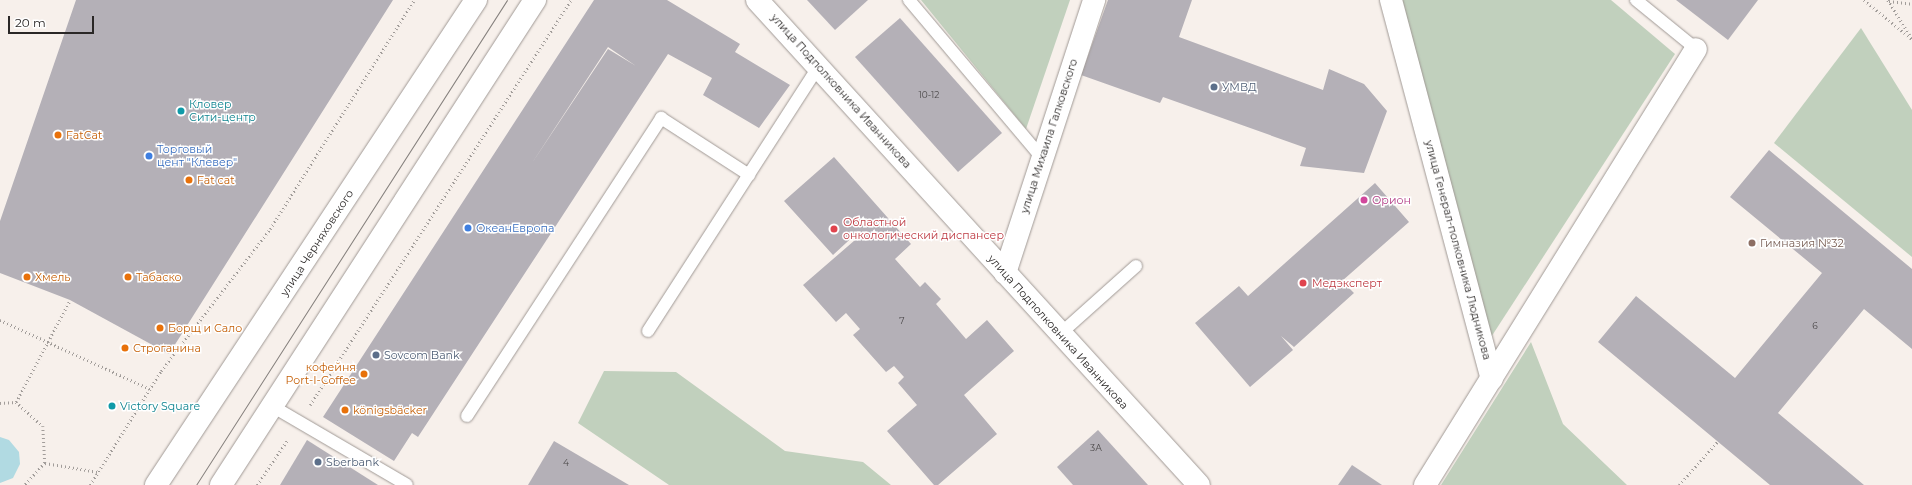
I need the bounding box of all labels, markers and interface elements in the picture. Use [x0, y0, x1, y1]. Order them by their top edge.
scale bar [10, 8, 96, 34]
street label: улица Подполковника Иванникова [768, 11, 914, 171]
text: 20 m [15, 15, 46, 30]
street label: улица Михаила Галковского [1018, 57, 1080, 215]
place label: УМВД [1222, 80, 1257, 94]
marker: УМВД [1209, 82, 1219, 92]
house number: 10-12 [919, 90, 939, 100]
place label: Кловер Сити-центр [189, 98, 256, 124]
marker: Кловер Сити-центр [176, 106, 186, 116]
place label: FatCat [66, 128, 102, 142]
marker: FatCat [53, 130, 63, 140]
street label: улица Генерал-полковника Людникова [1422, 139, 1494, 361]
place label: Торговый цент "Клевер" [157, 143, 237, 169]
marker: Торговый цент "Клевер" [144, 151, 154, 161]
place label: Fat cat [197, 173, 235, 187]
marker: Fat cat [184, 175, 194, 185]
street label: улица Черняховского [278, 187, 356, 299]
place label: Орион [1372, 193, 1411, 207]
marker: Орион [1359, 195, 1369, 205]
place label: Областной онкологический диспансер [843, 216, 1004, 242]
place label: ОкеанЕвропа [476, 221, 554, 235]
marker: ОкеанЕвропа [463, 223, 473, 233]
marker: Областной онкологический диспансер [828, 223, 840, 235]
place label: Гимназия №32 [1760, 236, 1844, 250]
marker: Гимназия №32 [1747, 238, 1757, 248]
street label: улица Подполковника Иванникова [985, 252, 1131, 412]
place label: Хмель [35, 270, 71, 284]
place label: Табаско [136, 270, 182, 284]
marker: Хмель [22, 272, 32, 282]
marker: Табаско [123, 272, 133, 282]
place label: Медэксперт [1312, 276, 1382, 290]
marker: Медэксперт [1297, 277, 1309, 289]
house number: 7 [899, 316, 905, 326]
place label: Борщ и Сало [168, 321, 242, 335]
house number: 6 [1812, 321, 1818, 331]
marker: Борщ и Сало [155, 323, 165, 333]
place label: Строганина [133, 341, 201, 355]
marker: Строганина [120, 343, 130, 353]
place label: Sovcom Bank [384, 348, 460, 362]
marker: Sovcom Bank [371, 350, 381, 360]
place label: кофейня Port-I-Coffee [285, 361, 356, 387]
marker: кофейня Port-I-Coffee [359, 369, 369, 379]
place label: Victory Square [120, 399, 200, 413]
marker: Victory Square [107, 401, 117, 411]
place label: königsbäcker [353, 403, 427, 417]
marker: königsbäcker [340, 405, 350, 415]
house number: 3А [1090, 443, 1102, 453]
place label: Sberbank [326, 455, 379, 469]
marker: Sberbank [313, 457, 323, 467]
house number: 4 [563, 458, 569, 468]

